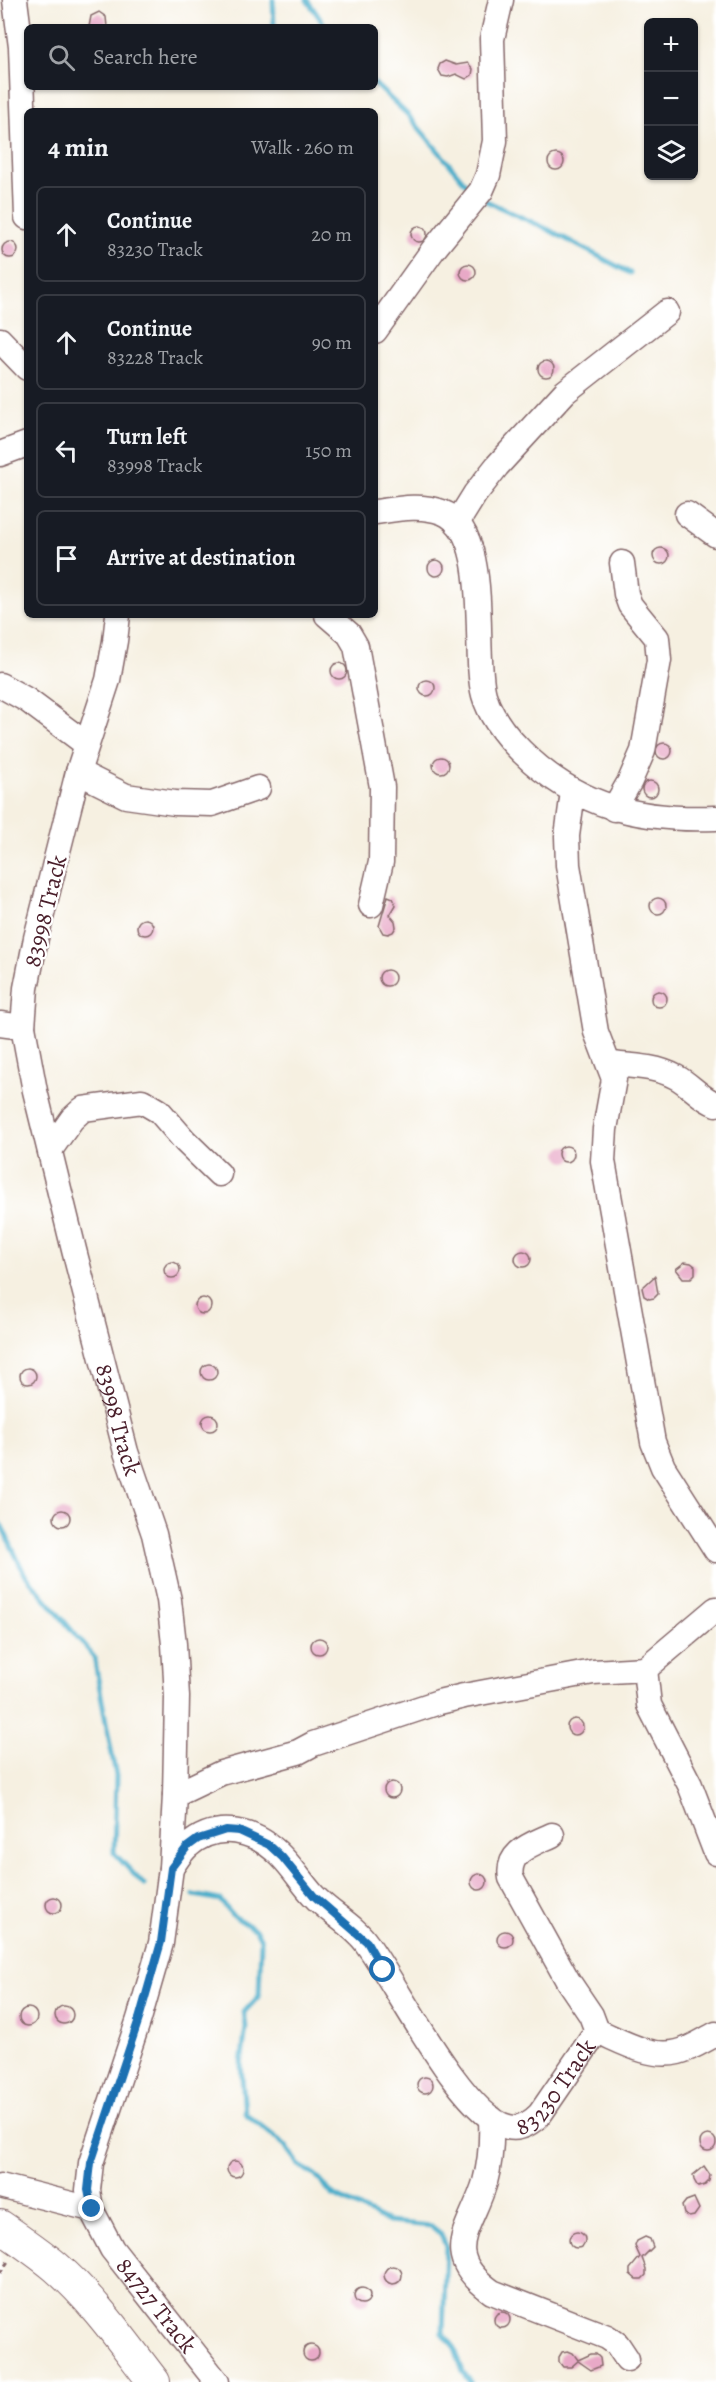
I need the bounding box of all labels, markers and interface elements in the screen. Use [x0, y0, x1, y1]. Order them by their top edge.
map controls [644, 18, 698, 180]
button: + [644, 18, 698, 72]
search box [24, 24, 378, 90]
icon: search [45, 41, 78, 74]
text: Search here [93, 42, 198, 72]
button: − [644, 72, 698, 126]
button: layers [644, 126, 698, 180]
text: 4 min [48, 130, 109, 165]
text: Walk · 260 m [251, 134, 354, 161]
text: Continue [107, 206, 192, 236]
icon: ahead [50, 218, 83, 251]
text: 20 m [311, 221, 352, 248]
text: 83230 Track [107, 236, 203, 263]
text: Continue [107, 314, 192, 344]
icon: ahead [50, 326, 83, 359]
text: 90 m [312, 329, 352, 356]
text: 83228 Track [107, 344, 203, 371]
text: Turn left [107, 422, 187, 452]
icon: left [50, 434, 83, 467]
text: 150 m [305, 437, 352, 464]
text: 83998 Track [107, 452, 202, 479]
icon: arrive [50, 542, 83, 575]
text: Arrive at destination [107, 543, 296, 573]
street label: 83998 Track [16, 852, 74, 970]
street label: 83998 Track [88, 1360, 149, 1480]
route start [369, 1956, 395, 1982]
street label: 83230 Track [512, 2032, 603, 2143]
route end [78, 2195, 104, 2221]
street label: 84727 Track [109, 2251, 204, 2360]

